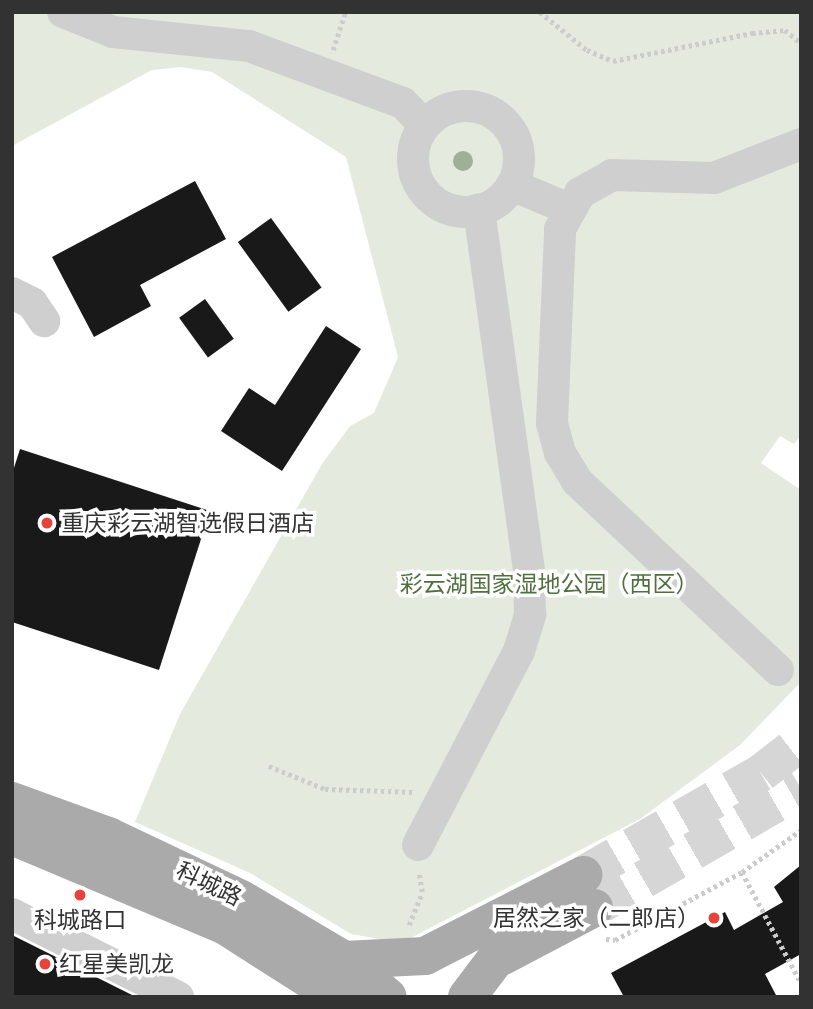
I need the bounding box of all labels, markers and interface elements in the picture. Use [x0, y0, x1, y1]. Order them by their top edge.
place label: 重庆彩云湖智选假日酒店 [61, 509, 314, 537]
marker: 重庆彩云湖智选假日酒店 [39, 515, 55, 531]
park label: 彩云湖国家湿地公园（西区） [400, 570, 698, 598]
street label: 科城路 [172, 856, 246, 912]
marker: 科城路口 [72, 887, 88, 903]
place label: 居然之家（二郎店） [493, 904, 700, 932]
place label: 科城路口 [34, 906, 126, 934]
marker: 居然之家（二郎店） [706, 910, 722, 926]
place label: 红星美凯龙 [59, 950, 174, 978]
marker: 红星美凯龙 [37, 956, 53, 972]

